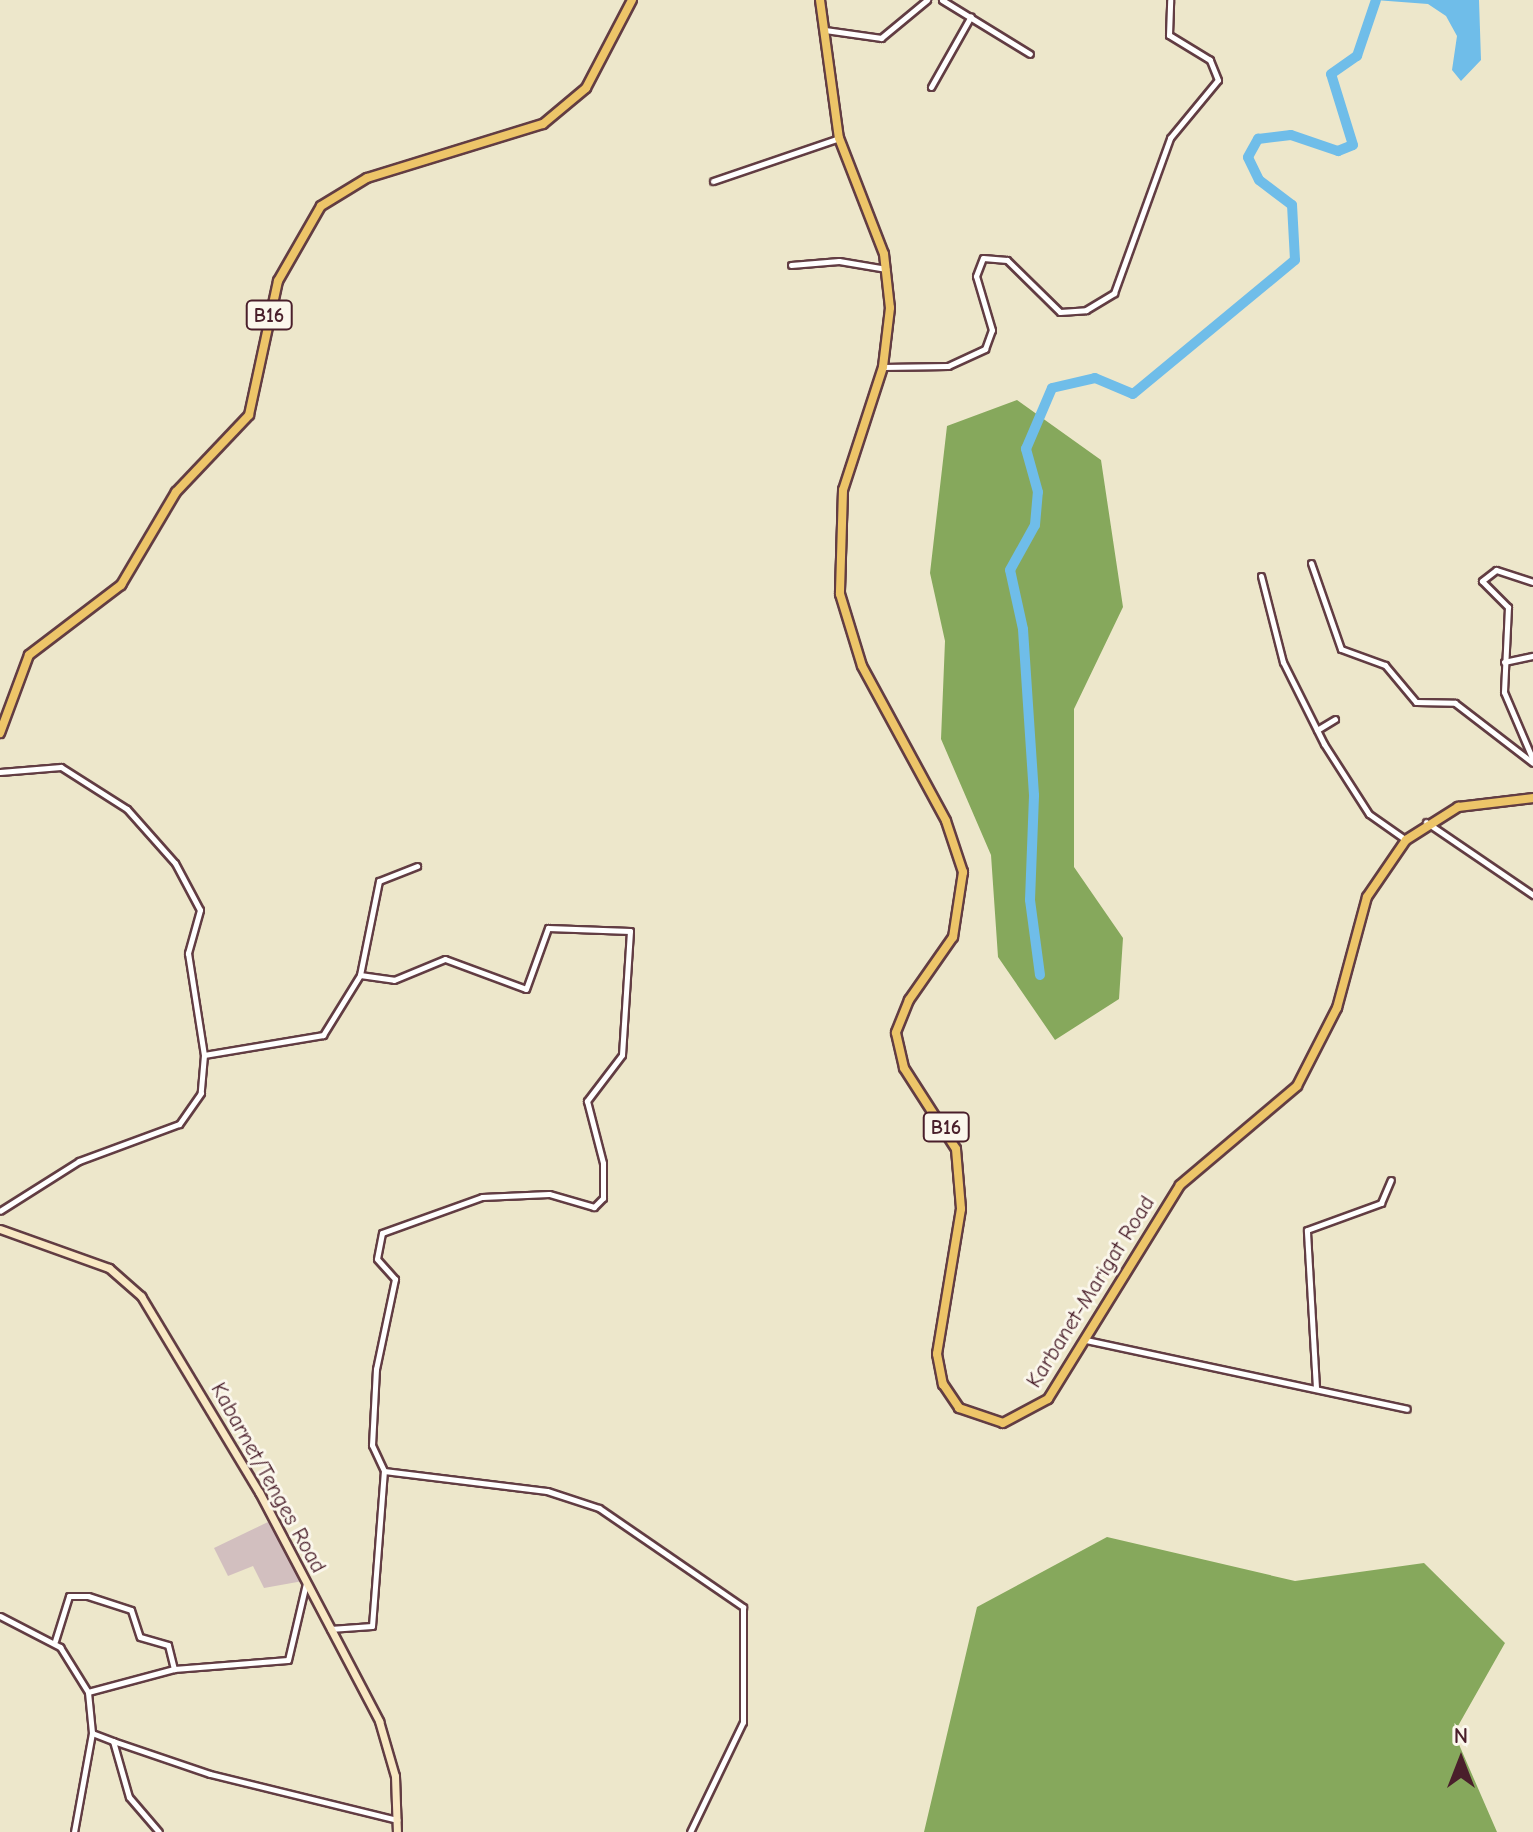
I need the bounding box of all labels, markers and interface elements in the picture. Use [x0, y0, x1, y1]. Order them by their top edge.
road number: B16 [245, 299, 293, 331]
road number: B16 [922, 1111, 970, 1143]
street label: Karbanet-Marigat Road [1021, 1191, 1161, 1393]
street label: Kabarnet/Tenges Road [205, 1378, 331, 1578]
north arrow [1421, 1720, 1501, 1800]
text: N [1454, 1723, 1468, 1749]

